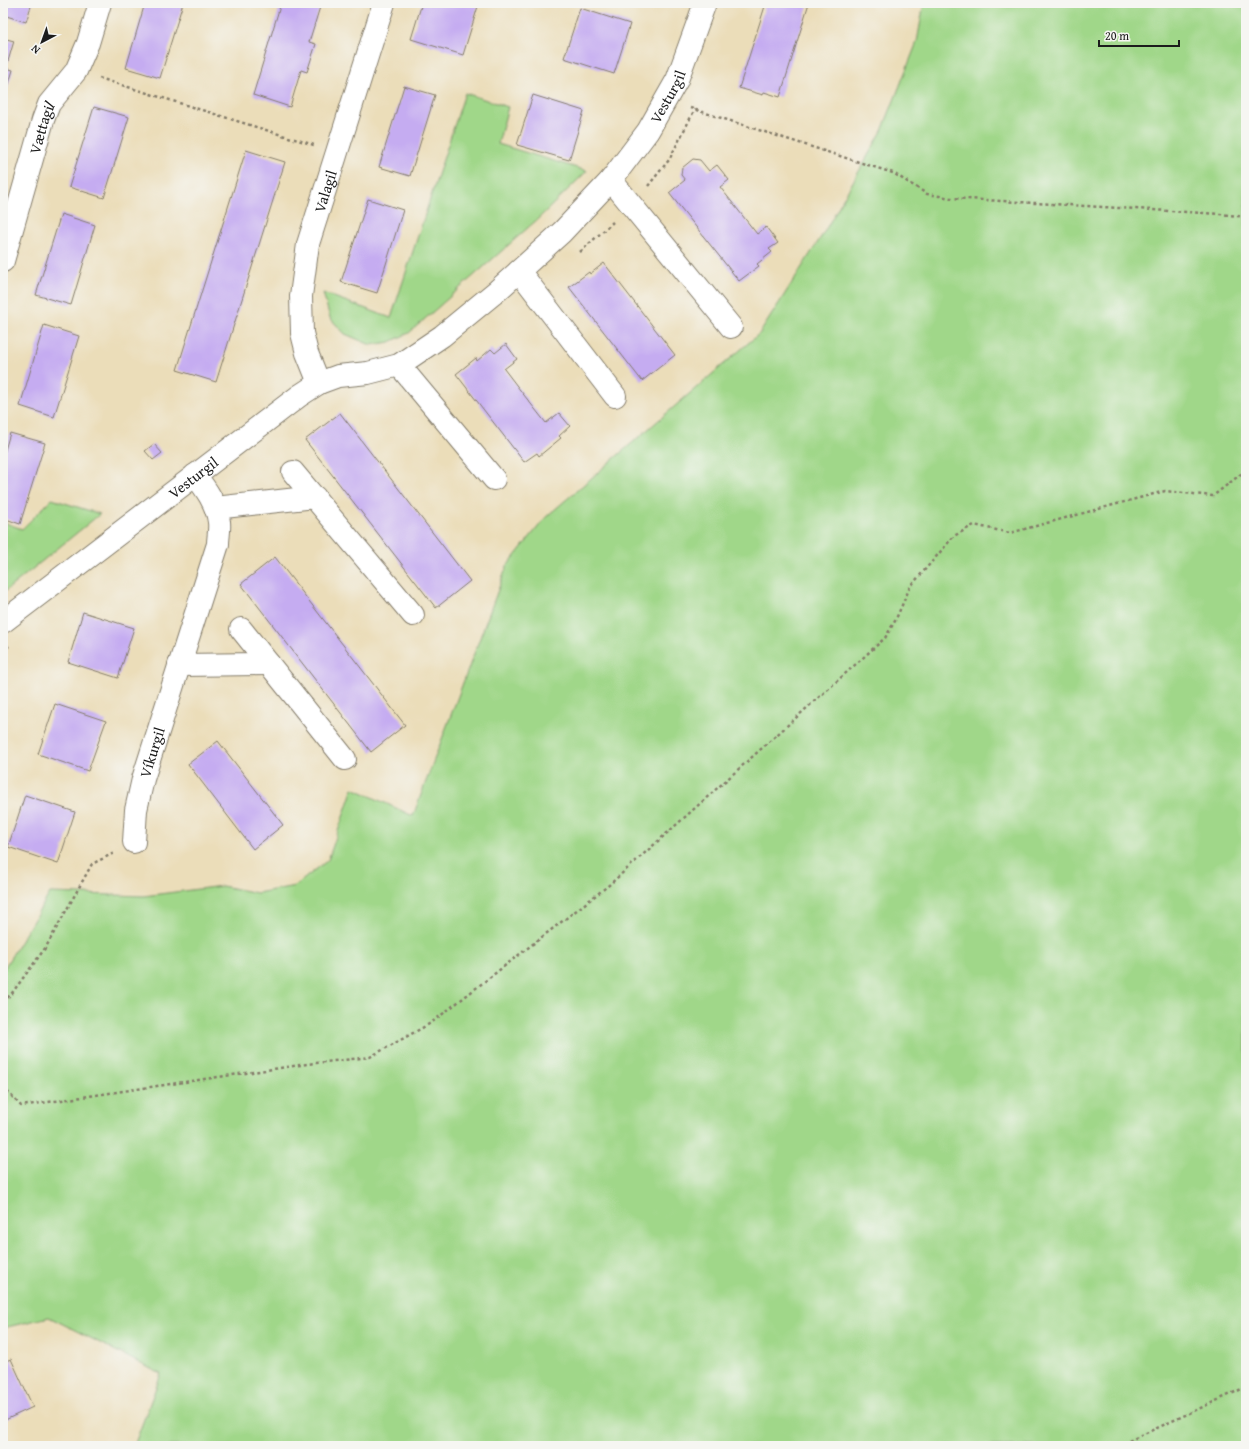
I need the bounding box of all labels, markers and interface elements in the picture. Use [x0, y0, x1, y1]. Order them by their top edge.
north arrow [22, 22, 62, 62]
scale bar [1099, 22, 1179, 48]
text: 20 m [1105, 27, 1129, 44]
text: N [27, 41, 43, 58]
street label: Vesturgil [644, 67, 690, 127]
street label: Vættagil [23, 96, 59, 156]
street label: Valagil [308, 167, 341, 215]
street label: Vesturgil [164, 451, 222, 503]
street label: Víkurgil [134, 724, 169, 780]

